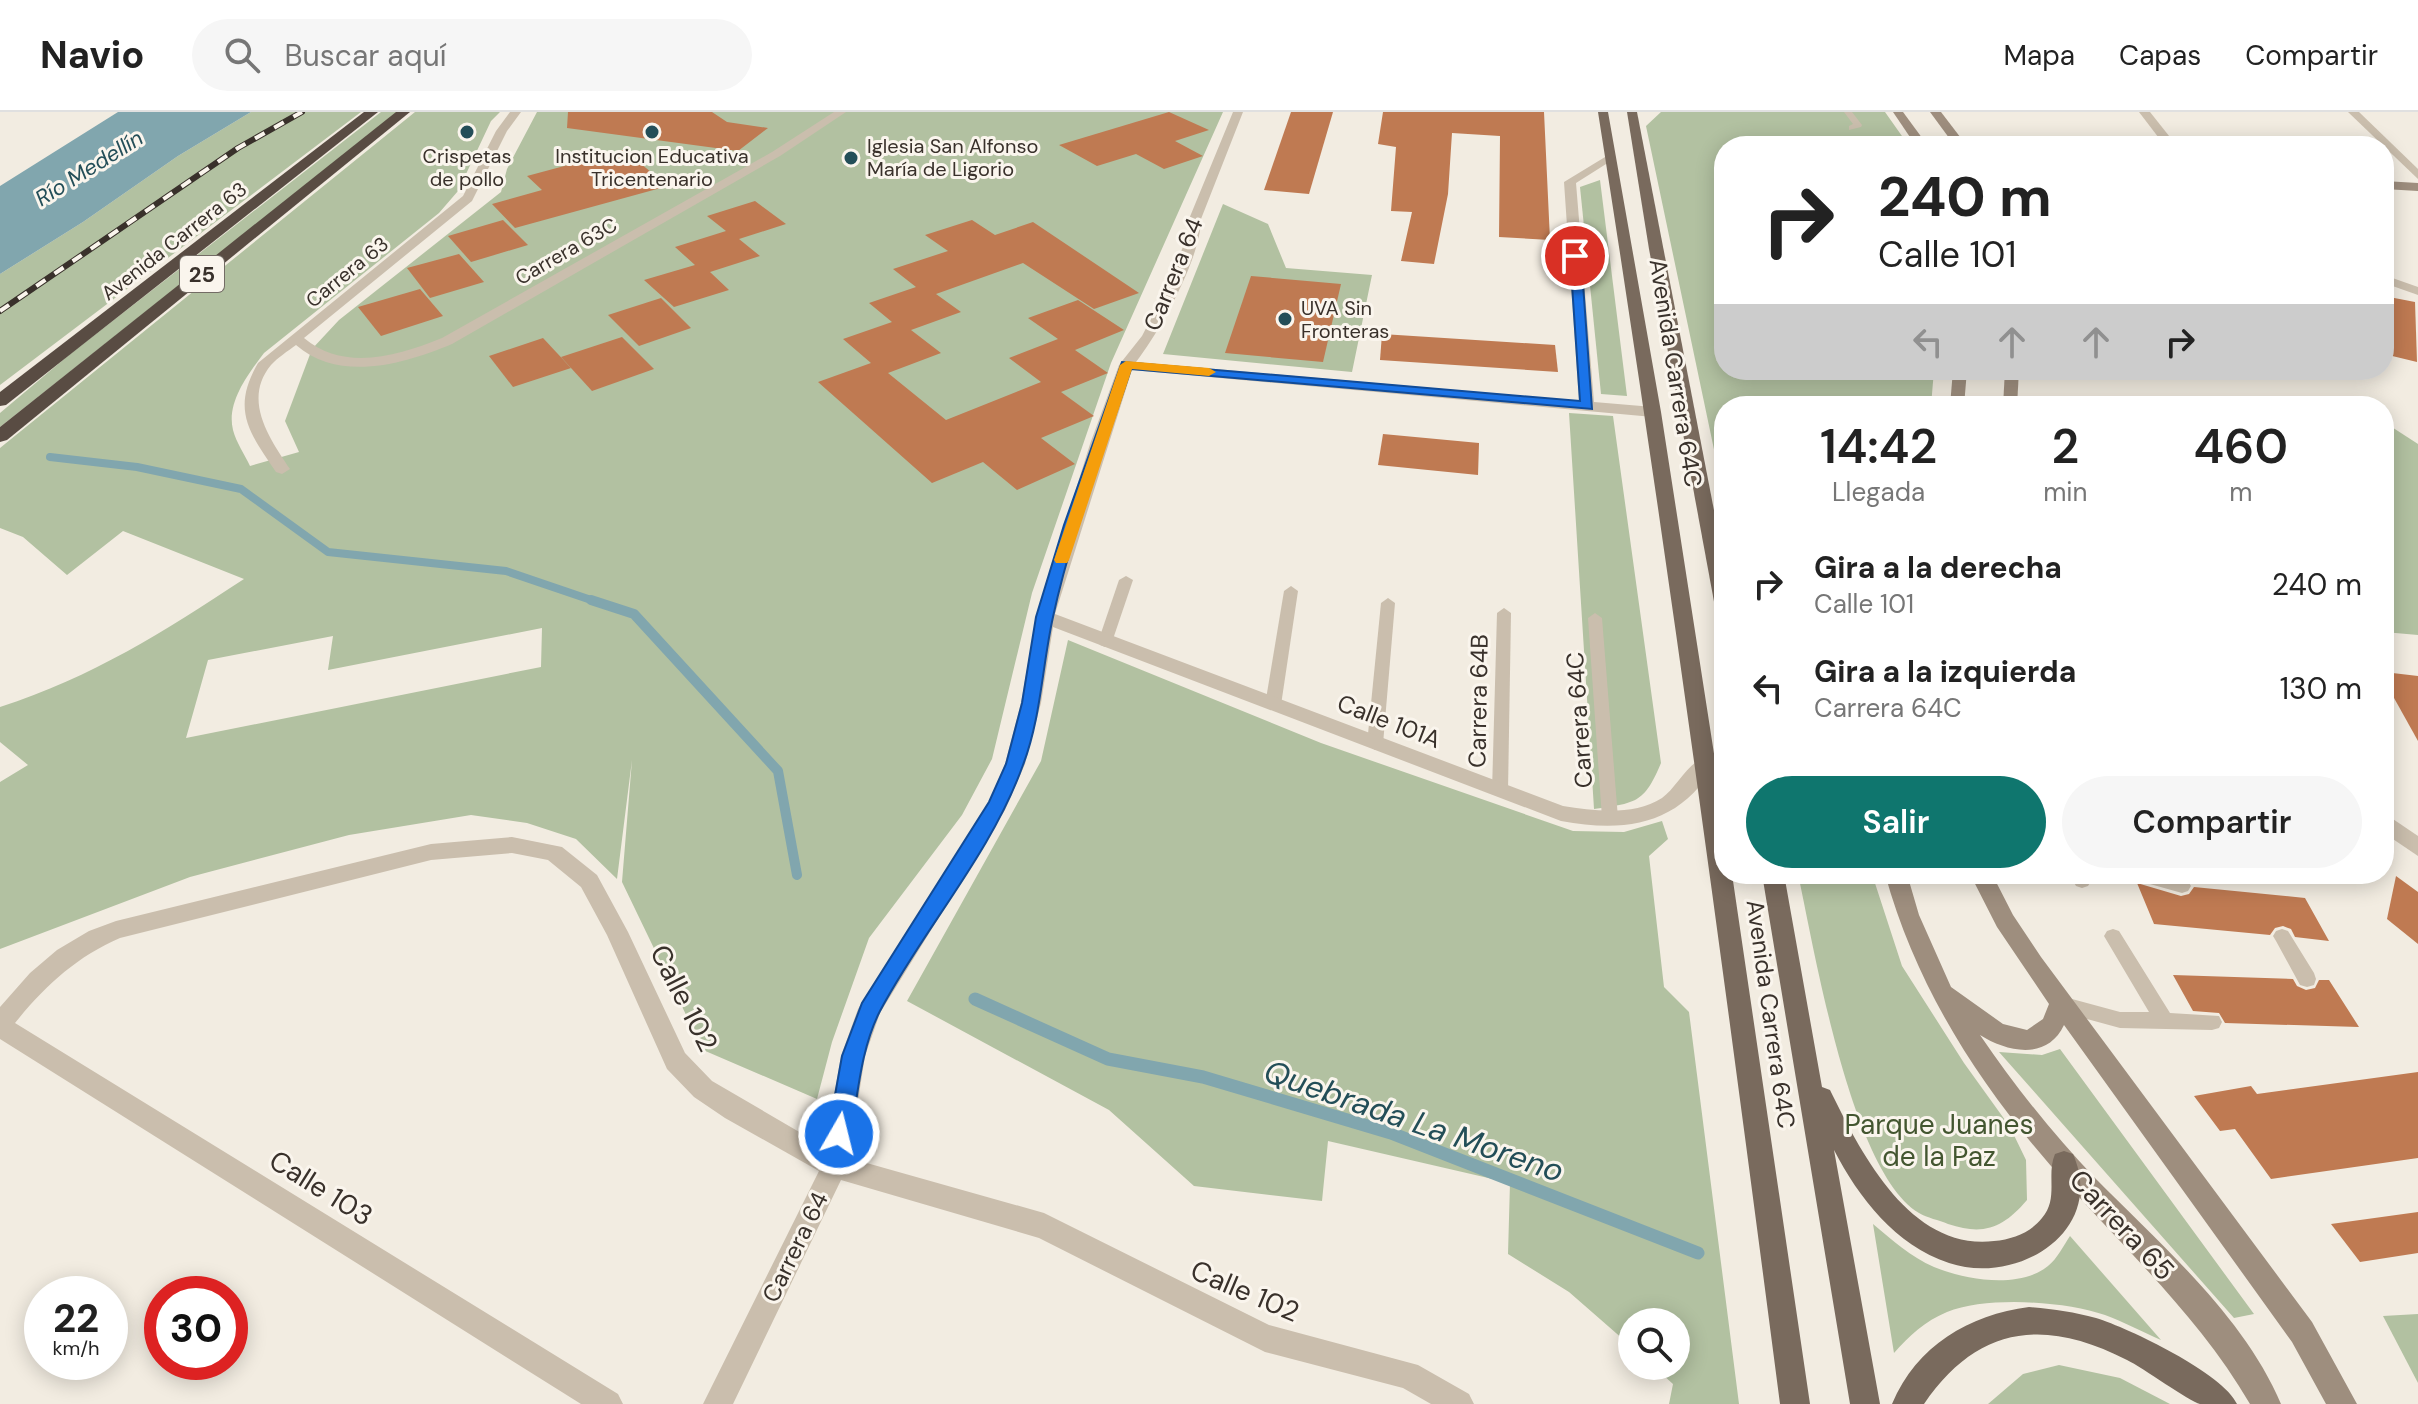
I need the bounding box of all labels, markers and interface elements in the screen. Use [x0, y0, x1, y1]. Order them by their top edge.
search box [192, 19, 752, 91]
text: Navio [40, 30, 144, 80]
icon: search [220, 33, 264, 77]
text: Buscar aquí [284, 36, 446, 75]
text: Mapa [2004, 37, 2075, 74]
text: Capas [2119, 37, 2201, 74]
text: Compartir [2245, 37, 2378, 74]
water label: Río Medellín [30, 123, 148, 213]
marker: Crispetas de pollo [458, 123, 476, 141]
marker: Institucion Educativa Tricentenario [643, 123, 661, 141]
place label: Iglesia San Alfonso María de Ligorio [867, 133, 1038, 182]
place label: Crispetas de pollo [423, 143, 511, 192]
place label: Institucion Educativa Tricentenario [555, 143, 749, 192]
marker: Iglesia San Alfonso María de Ligorio [842, 149, 860, 167]
text: 240 m [1878, 160, 2052, 233]
icon: right [1746, 168, 1850, 272]
street label: Avenida Carrera 63 [96, 176, 252, 306]
street label: Carrera 63C [510, 211, 622, 291]
street label: Carrera 64 [1136, 213, 1210, 335]
pin [1541, 222, 1609, 290]
street label: Carrera 63 [300, 231, 394, 313]
text: Calle 101 [1878, 231, 2017, 278]
icon: arrive [1553, 234, 1597, 278]
road number: 25 [180, 256, 224, 292]
street label: Avenida Carrera 64C [1643, 257, 1709, 489]
place label: UVA Sin Fronteras [1301, 295, 1389, 344]
marker: UVA Sin Fronteras [1276, 310, 1294, 328]
icon: left [1906, 320, 1950, 364]
icon: ahead [1990, 320, 2034, 364]
icon: ahead [2074, 320, 2118, 364]
icon: right [2158, 320, 2202, 364]
text: 14:42 [1820, 415, 1937, 478]
text: 2 [2051, 415, 2079, 478]
text: 460 [2193, 415, 2288, 478]
text: Llegada [1832, 475, 1925, 509]
text: min [2043, 475, 2087, 509]
text: m [2229, 475, 2252, 509]
text: Gira a la derecha [1814, 548, 2062, 587]
icon: right [1746, 562, 1790, 606]
text: 240 m [2272, 565, 2362, 604]
text: Calle 101 [1814, 587, 1914, 621]
street label: Carrera 64B [1461, 634, 1495, 768]
street label: Carrera 64C [1559, 651, 1599, 789]
text: Gira a la izquierda [1814, 652, 2076, 691]
icon: left [1746, 666, 1790, 710]
text: 130 m [2280, 669, 2362, 708]
street label: Calle 101A [1333, 687, 1445, 755]
text: Carrera 64C [1814, 691, 1962, 725]
button: Salir [1746, 776, 2046, 868]
button: Compartir [2062, 776, 2362, 868]
street label: Avenida Carrera 64C [1740, 898, 1802, 1130]
street label: Calle 102 [641, 938, 727, 1058]
water label: Quebrada La Moreno [1259, 1050, 1569, 1192]
position arrow [797, 1092, 881, 1176]
park label: Parque Juanes de la Paz [1845, 1106, 2033, 1175]
street label: Calle 103 [262, 1142, 380, 1234]
street label: Carrera 65 [2061, 1162, 2183, 1288]
street label: Carrera 64 [755, 1187, 835, 1307]
street label: Calle 102 [1185, 1252, 1305, 1330]
speed limit sign: 30 [144, 1276, 248, 1380]
text: 22 [53, 1292, 99, 1344]
map controls [1618, 1308, 1690, 1380]
button: search [1618, 1308, 1690, 1380]
text: km/h [52, 1335, 100, 1361]

